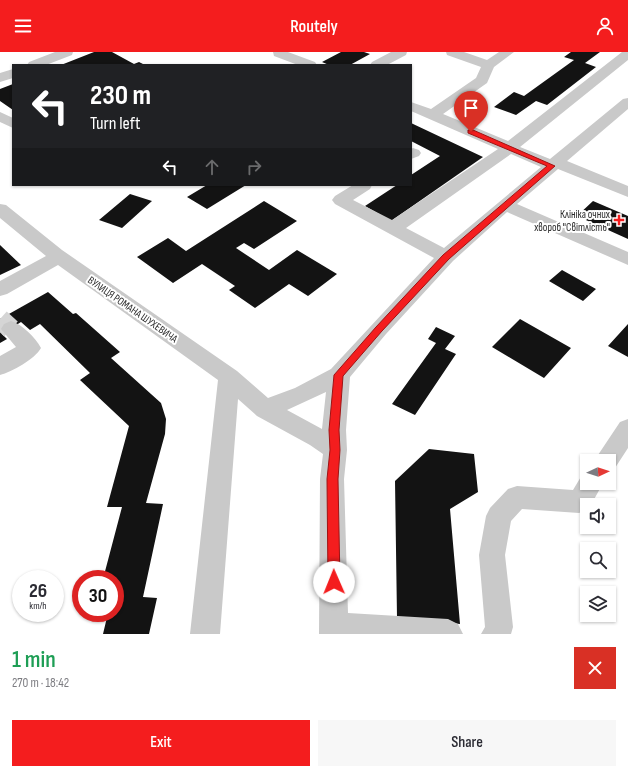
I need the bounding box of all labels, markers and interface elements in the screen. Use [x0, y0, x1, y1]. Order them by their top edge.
icon: menu [12, 15, 34, 37]
icon: person [594, 15, 616, 37]
text: Routely [290, 16, 338, 37]
text: 230 m [90, 79, 151, 112]
icon: left [24, 80, 76, 132]
pin [454, 91, 488, 132]
icon: arrive [460, 97, 482, 119]
text: Turn left [90, 113, 141, 134]
icon: left [159, 156, 181, 178]
icon: ahead [201, 156, 223, 178]
icon: right [243, 156, 265, 178]
place label: Клініка очних хвороб "Світлість" [534, 208, 610, 234]
marker: Клініка очних хвороб "Світлість" [613, 214, 625, 226]
street label: ВУЛИЦЯ РОМАНА ШУХЕВИЧА [85, 273, 180, 346]
north arrow [580, 454, 616, 490]
map controls [580, 454, 616, 622]
button: sound [580, 498, 616, 534]
button: search [580, 542, 616, 578]
position arrow [313, 561, 355, 603]
speed limit sign: 30 [72, 570, 124, 622]
text: 26 [29, 579, 47, 603]
button: layers [580, 586, 616, 622]
text: km/h [29, 600, 47, 612]
text: 1 min [12, 645, 56, 674]
button: close [574, 647, 616, 689]
text: 270 m · 18:42 [12, 675, 69, 691]
button: Exit [12, 720, 310, 766]
button: Share [318, 720, 616, 766]

